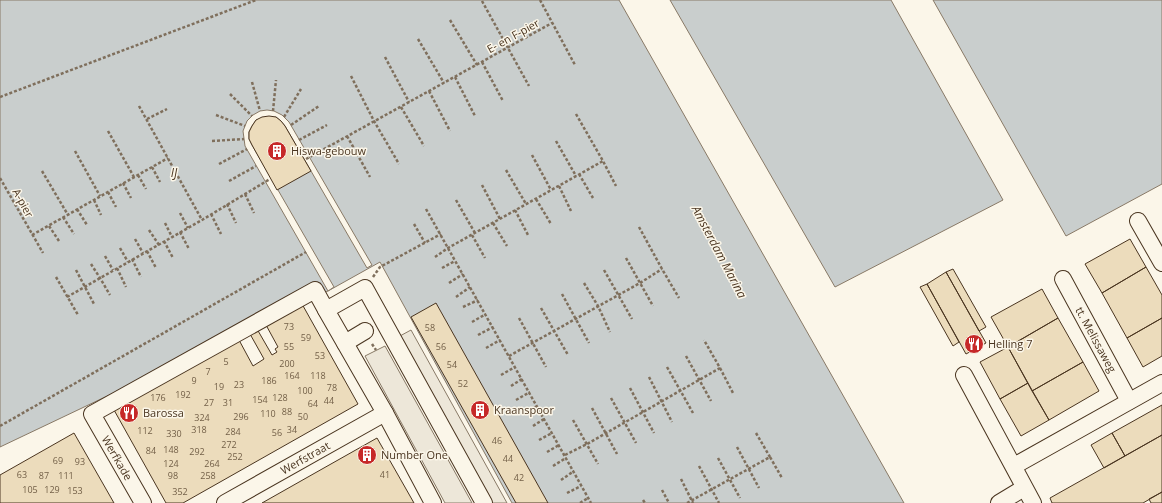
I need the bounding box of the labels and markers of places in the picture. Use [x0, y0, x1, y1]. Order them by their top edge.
building icon: Hiswa-gebouw [266, 140, 288, 162]
place label: Hiswa-gebouw [291, 143, 367, 158]
restaurant icon: Helling 7 [963, 333, 985, 355]
place label: Helling 7 [988, 336, 1032, 351]
building icon: Kraanspoor [469, 399, 491, 421]
restaurant icon: Barossa [118, 402, 140, 424]
place label: Kraanspoor [494, 402, 554, 417]
place label: Barossa [143, 405, 184, 420]
building icon: Number One [356, 444, 378, 466]
place label: Number One [381, 447, 448, 462]

